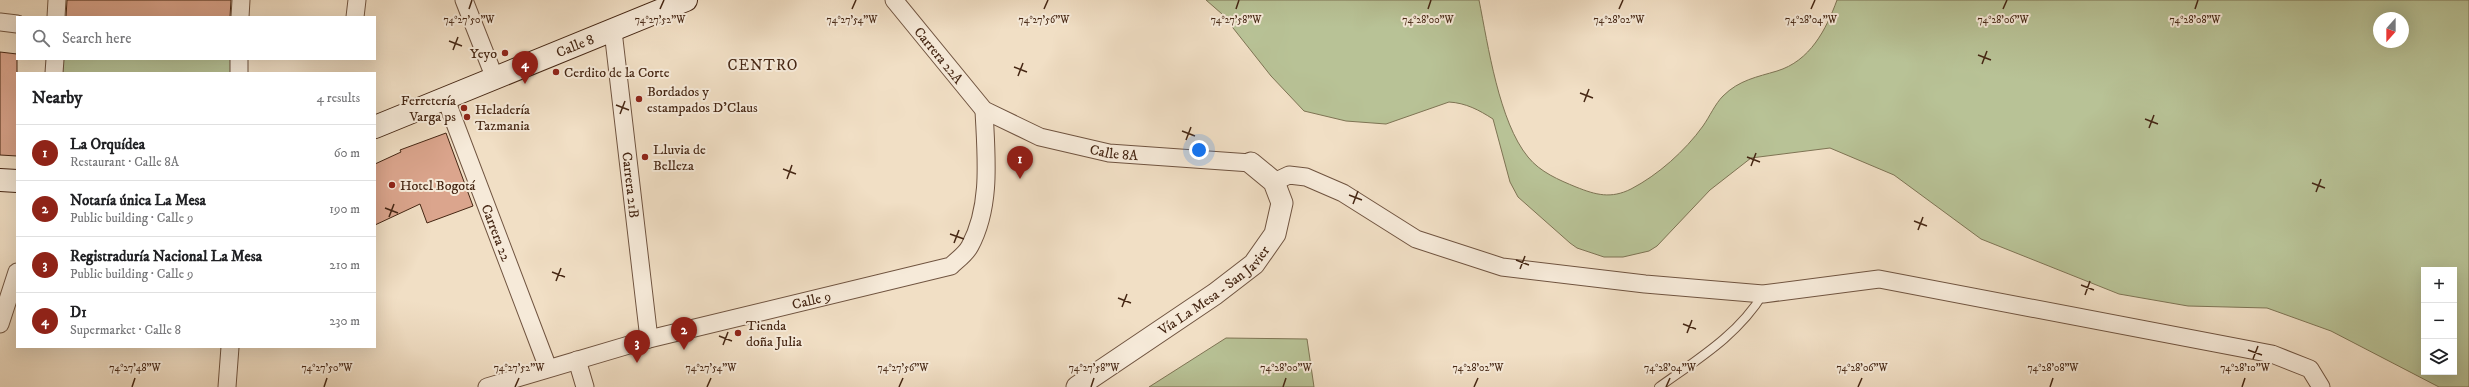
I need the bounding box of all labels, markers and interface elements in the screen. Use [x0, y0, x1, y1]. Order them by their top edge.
north arrow [2373, 12, 2409, 48]
text: 74°27'50"W [443, 14, 495, 26]
text: 74°27'52"W [635, 14, 686, 26]
text: 74°27'54"W [827, 14, 878, 26]
text: 74°27'56"W [1019, 14, 1070, 26]
text: 74°27'58"W [1211, 14, 1262, 26]
text: 74°28'00"W [1402, 14, 1455, 26]
text: 74°28'02"W [1594, 14, 1645, 26]
text: 74°28'04"W [1785, 14, 1838, 26]
text: 74°28'06"W [1977, 14, 2029, 26]
text: 74°28'08"W [2169, 14, 2221, 26]
search box [16, 16, 376, 60]
street label: Carrera 22A [910, 23, 967, 89]
icon: search [30, 27, 52, 49]
text: Search here [62, 29, 131, 48]
street label: Calle 8 [554, 30, 597, 62]
place label: Yeyo [470, 45, 497, 63]
marker: Yeyo [500, 48, 510, 58]
pin: 4 [512, 51, 538, 84]
district label: CENTRO [728, 56, 798, 75]
place label: Cerdito de la Corte [564, 64, 670, 82]
marker: Cerdito de la Corte [551, 67, 561, 77]
place label: Bordados y estampados D’Claus [647, 83, 758, 117]
text: Nearby [32, 87, 82, 109]
text: 4 results [317, 90, 360, 106]
place label: Ferretería Varga ps [401, 92, 456, 126]
marker: Bordados y estampados D’Claus [634, 94, 644, 104]
place label: Heladería Tazmania [475, 101, 530, 135]
marker: Ferretería Varga ps [459, 103, 469, 113]
marker: Heladería Tazmania [462, 112, 472, 122]
text: La Orquídea [70, 135, 145, 154]
your location [1189, 140, 1209, 160]
place label: Lluvia de Belleza [653, 141, 706, 175]
street label: Calle 8A [1088, 141, 1140, 165]
text: 1 [43, 145, 47, 161]
text: 60 m [334, 145, 360, 161]
pin: 1 [1007, 146, 1033, 179]
street label: Carrera 21B [617, 151, 643, 219]
marker: Lluvia de Belleza [640, 152, 650, 162]
text: Restaurant · Calle 8A [70, 154, 179, 170]
place label: Hotel Bogotá [400, 177, 476, 195]
marker: Hotel Bogotá [387, 180, 397, 190]
text: Notaría única La Mesa [70, 191, 206, 210]
text: 2 [42, 201, 48, 217]
text: 190 m [329, 201, 360, 217]
street label: Carrera 22 [477, 202, 515, 264]
text: Public building · Calle 9 [70, 210, 193, 226]
street label: Vía La Mesa - San Javier [1154, 242, 1274, 340]
text: Registraduría Nacional La Mesa [70, 247, 262, 266]
text: 3 [43, 257, 47, 273]
text: 210 m [329, 257, 360, 273]
text: Public building · Calle 9 [70, 266, 193, 282]
map controls [2421, 267, 2457, 375]
button: + [2421, 267, 2457, 303]
street label: Calle 9 [790, 287, 833, 314]
text: D1 [70, 303, 87, 322]
button: − [2421, 303, 2457, 339]
text: 4 [41, 313, 49, 329]
text: 230 m [329, 313, 360, 329]
pin: 2 [671, 317, 697, 350]
place label: Tienda doña Julia [746, 317, 802, 351]
text: Supermarket · Calle 8 [70, 322, 181, 338]
marker: Tienda doña Julia [733, 328, 743, 338]
pin: 3 [624, 330, 650, 363]
button: layers [2421, 339, 2457, 375]
text: 74°27'48"W [109, 362, 162, 374]
text: 74°27'50"W [301, 362, 353, 374]
text: 74°27'52"W [494, 362, 545, 374]
text: 74°27'54"W [686, 362, 737, 374]
text: 74°27'56"W [878, 362, 929, 374]
text: 74°27'58"W [1069, 362, 1120, 374]
text: 74°28'00"W [1260, 362, 1313, 374]
text: 74°28'02"W [1453, 362, 1504, 374]
text: 74°28'04"W [1644, 362, 1697, 374]
text: 74°28'06"W [1836, 362, 1888, 374]
text: 74°28'08"W [2027, 362, 2079, 374]
text: 74°28'10"W [2220, 362, 2271, 374]

